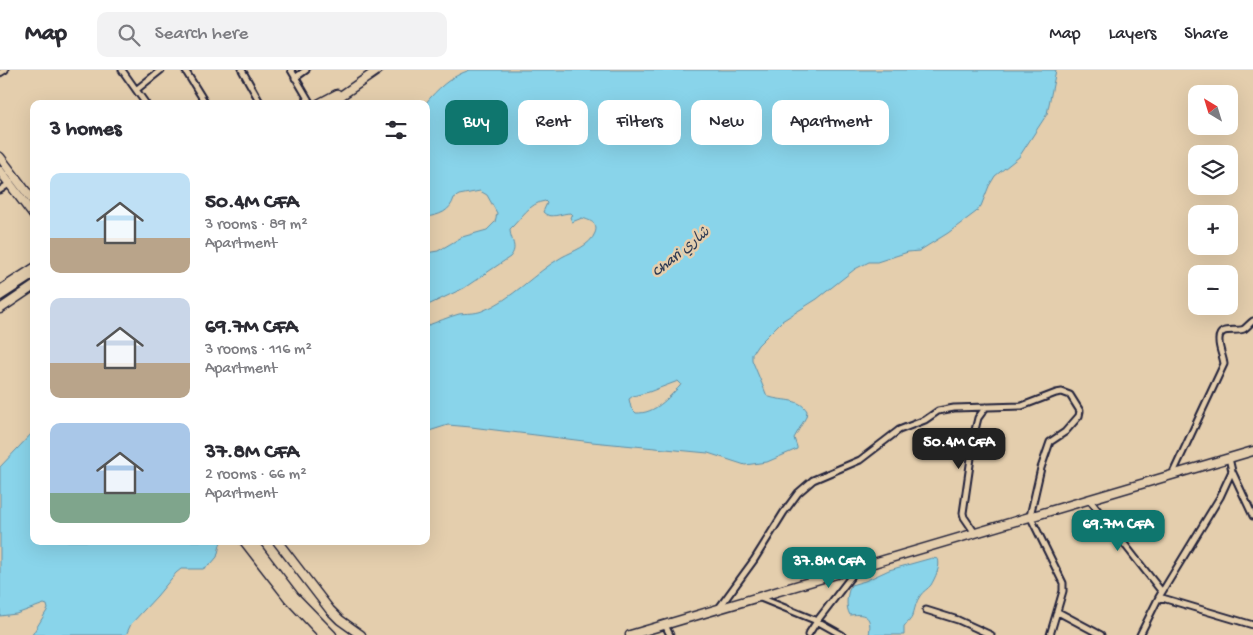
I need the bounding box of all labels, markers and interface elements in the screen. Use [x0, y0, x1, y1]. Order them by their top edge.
search box [97, 12, 447, 57]
text: Map [25, 20, 67, 49]
icon: search [115, 21, 143, 49]
text: Search here [155, 23, 248, 46]
text: Map [1049, 24, 1081, 45]
text: Layers [1109, 24, 1156, 45]
text: Share [1184, 24, 1228, 45]
north arrow [1188, 85, 1238, 135]
map controls [1188, 85, 1238, 315]
chip: Buy [445, 100, 508, 145]
chip: Rent [518, 100, 588, 145]
chip: Filters [598, 100, 681, 145]
chip: New [691, 100, 762, 145]
chip: Apartment [772, 100, 889, 145]
icon: filters [382, 116, 410, 144]
text: 3 homes [50, 118, 122, 143]
button: layers [1188, 145, 1238, 195]
text: 50.4M CFA [205, 191, 299, 216]
icon: home [90, 193, 150, 253]
button: + [1188, 205, 1238, 255]
text: 3 rooms · 89 m² [205, 216, 307, 235]
water label: Chari شاري [649, 223, 714, 281]
text: Apartment [205, 235, 277, 254]
button: − [1188, 265, 1238, 315]
text: 69.7M CFA [205, 316, 298, 341]
icon: home [90, 318, 150, 378]
text: 3 rooms · 116 m² [205, 341, 312, 360]
text: Apartment [205, 360, 277, 379]
pin: 50.4M CFA [902, 428, 1016, 470]
text: 50.4M CFA [923, 434, 995, 453]
text: 37.8M CFA [205, 441, 299, 466]
icon: home [90, 443, 150, 503]
text: 2 rooms · 66 m² [205, 466, 306, 485]
text: Apartment [205, 485, 277, 504]
pin: 69.7M CFA [1061, 510, 1175, 552]
text: 69.7M CFA [1083, 516, 1153, 535]
pin: 37.8M CFA [772, 546, 886, 589]
text: 37.8M CFA [793, 553, 865, 572]

